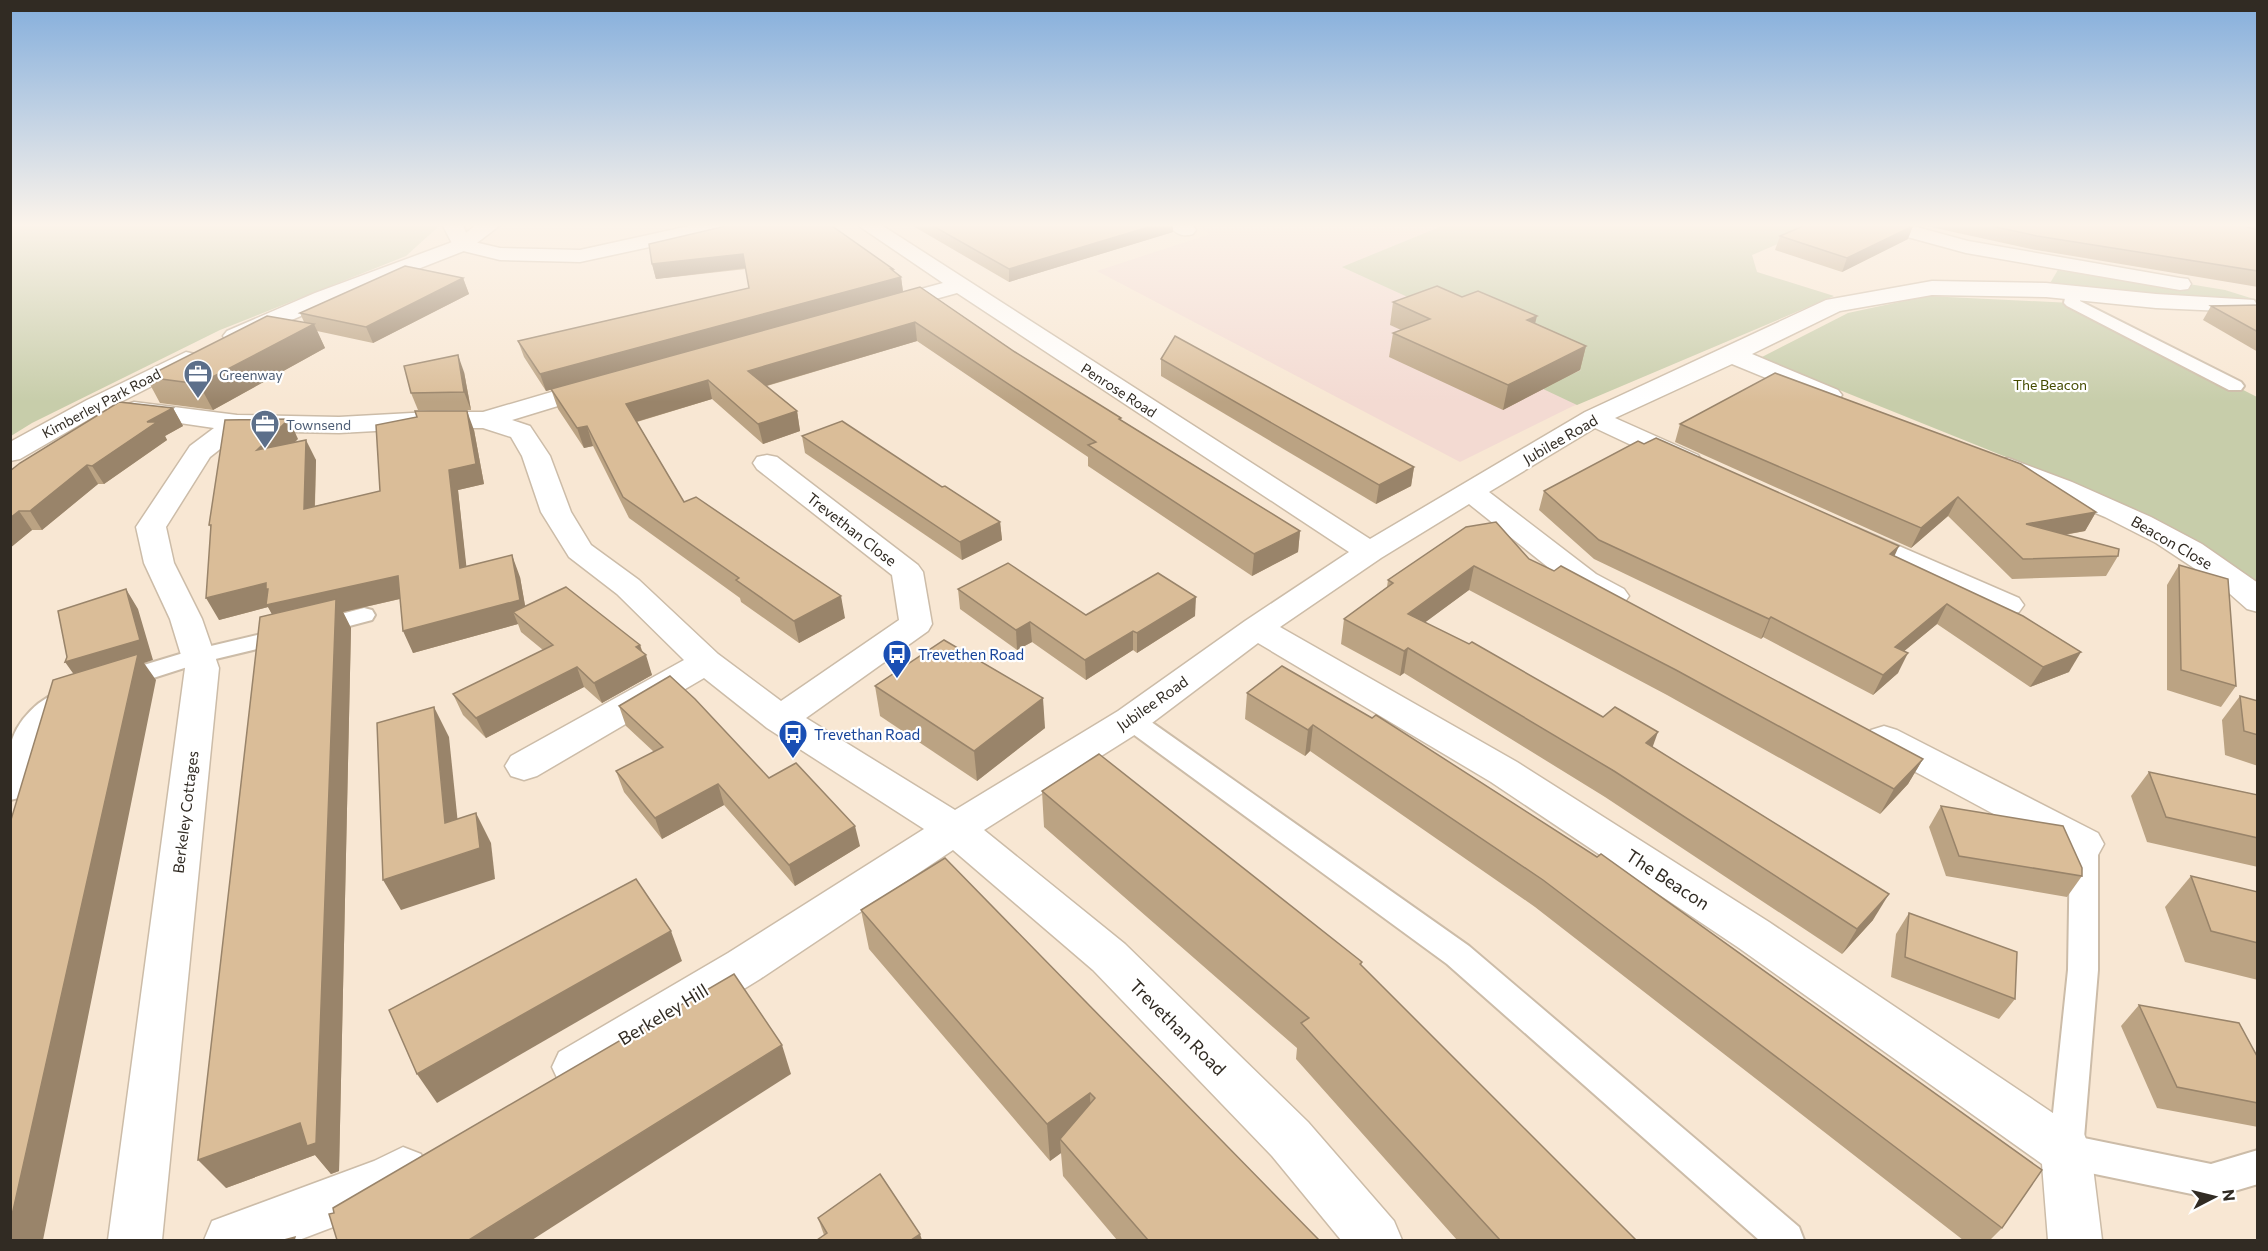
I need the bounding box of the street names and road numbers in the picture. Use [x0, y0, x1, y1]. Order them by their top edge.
street label: Penrose Road [1078, 359, 1160, 421]
street label: Kimberley Park Road [39, 365, 163, 441]
street label: Jubilee Road [1520, 410, 1600, 468]
street label: Trevethan Close [804, 488, 900, 570]
street label: Beacon Close [2128, 511, 2216, 573]
street label: Jubilee Road [1113, 672, 1191, 734]
street label: Berkeley Cottages [169, 749, 201, 874]
street label: The Beacon [1622, 844, 1714, 914]
street label: Trevethan Road [1125, 974, 1231, 1080]
street label: Berkeley Hill [614, 979, 712, 1049]

